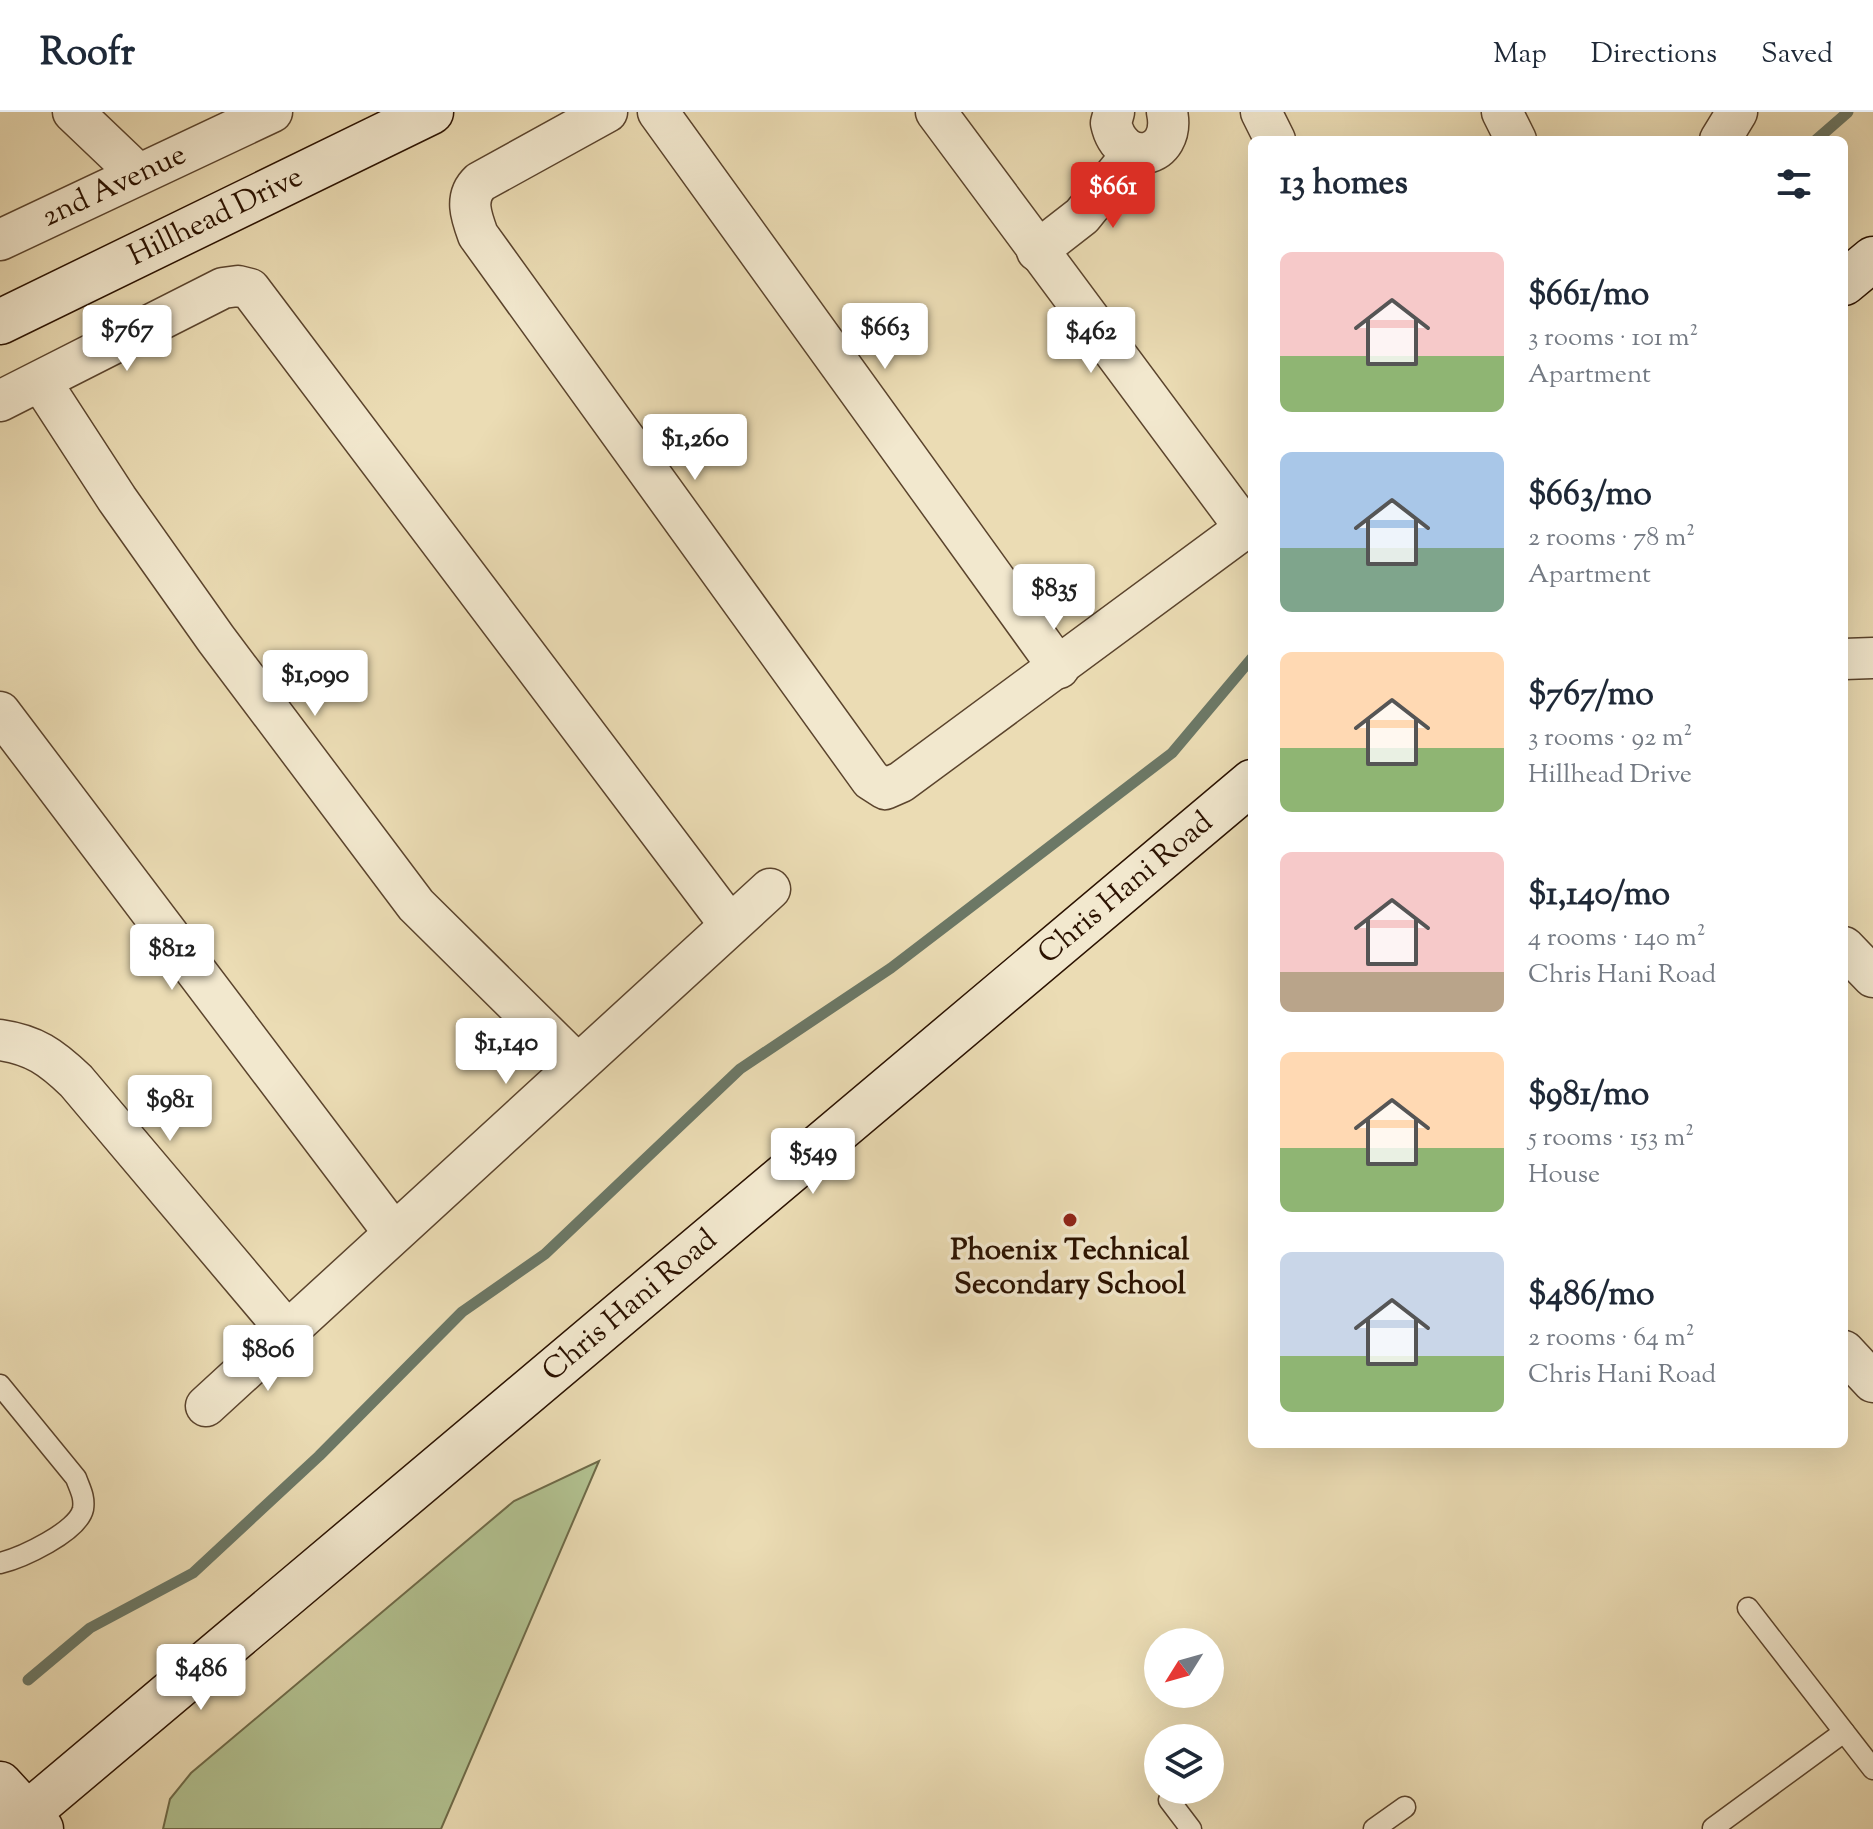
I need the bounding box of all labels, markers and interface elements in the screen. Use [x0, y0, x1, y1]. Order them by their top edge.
text: Roofr [40, 28, 135, 82]
text: Map [1493, 35, 1547, 75]
text: Directions [1591, 35, 1717, 75]
text: Saved [1761, 35, 1833, 75]
street label: 2nd Avenue [35, 134, 193, 239]
street label: Hillhead Drive [121, 156, 310, 278]
text: 13 homes [1280, 160, 1408, 209]
pin: $661 [1066, 162, 1160, 230]
icon: filters [1772, 162, 1816, 206]
text: $661 [1089, 169, 1137, 206]
text: $661/mo [1528, 271, 1649, 320]
icon: home [1344, 284, 1440, 380]
pin: $663 [838, 303, 932, 371]
pin: $767 [80, 305, 174, 373]
pin: $462 [1044, 307, 1138, 375]
text: $663 [860, 310, 910, 347]
text: $767 [101, 312, 153, 349]
text: $462 [1065, 314, 1117, 351]
text: 3 rooms · 101 m² [1528, 320, 1698, 357]
text: Apartment [1528, 357, 1651, 394]
pin: $1,260 [630, 414, 760, 482]
text: $1,260 [661, 421, 729, 458]
text: $663/mo [1528, 471, 1652, 520]
icon: home [1344, 484, 1440, 580]
text: 2 rooms · 78 m² [1528, 520, 1695, 557]
text: Apartment [1528, 557, 1651, 594]
pin: $835 [1007, 564, 1101, 632]
text: $835 [1031, 571, 1077, 608]
pin: $1,090 [250, 650, 380, 718]
text: $1,090 [281, 657, 349, 694]
text: $767/mo [1528, 671, 1654, 720]
icon: home [1344, 684, 1440, 780]
text: 3 rooms · 92 m² [1528, 720, 1692, 757]
text: Hillhead Drive [1528, 757, 1692, 794]
street label: Chris Hani Road [1029, 802, 1223, 975]
text: $1,140/mo [1528, 871, 1670, 920]
icon: home [1344, 884, 1440, 980]
text: 4 rooms · 140 m² [1528, 920, 1705, 957]
pin: $812 [125, 924, 219, 992]
text: $812 [148, 931, 196, 968]
text: Chris Hani Road [1528, 957, 1716, 994]
pin: $1,140 [441, 1018, 571, 1086]
text: $1,140 [474, 1025, 538, 1062]
text: $981/mo [1528, 1071, 1649, 1120]
pin: $981 [123, 1075, 217, 1143]
text: $981 [146, 1082, 194, 1119]
icon: home [1344, 1084, 1440, 1180]
text: 5 rooms · 153 m² [1528, 1120, 1694, 1157]
pin: $549 [766, 1128, 860, 1196]
text: $549 [789, 1135, 837, 1172]
text: House [1528, 1157, 1600, 1194]
marker: Phoenix Technical Secondary School [1061, 1211, 1079, 1229]
street label: Chris Hani Road [533, 1219, 727, 1392]
place label: Phoenix Technical Secondary School [950, 1230, 1190, 1307]
text: $486/mo [1528, 1271, 1655, 1320]
icon: home [1344, 1284, 1440, 1380]
text: 2 rooms · 64 m² [1528, 1320, 1695, 1357]
pin: $806 [221, 1325, 315, 1393]
text: $806 [241, 1332, 295, 1369]
text: Chris Hani Road [1528, 1357, 1716, 1394]
north arrow [1144, 1628, 1224, 1708]
map controls [1144, 1628, 1224, 1804]
pin: $486 [154, 1644, 248, 1712]
text: $486 [175, 1651, 227, 1688]
button: layers [1144, 1724, 1224, 1804]

